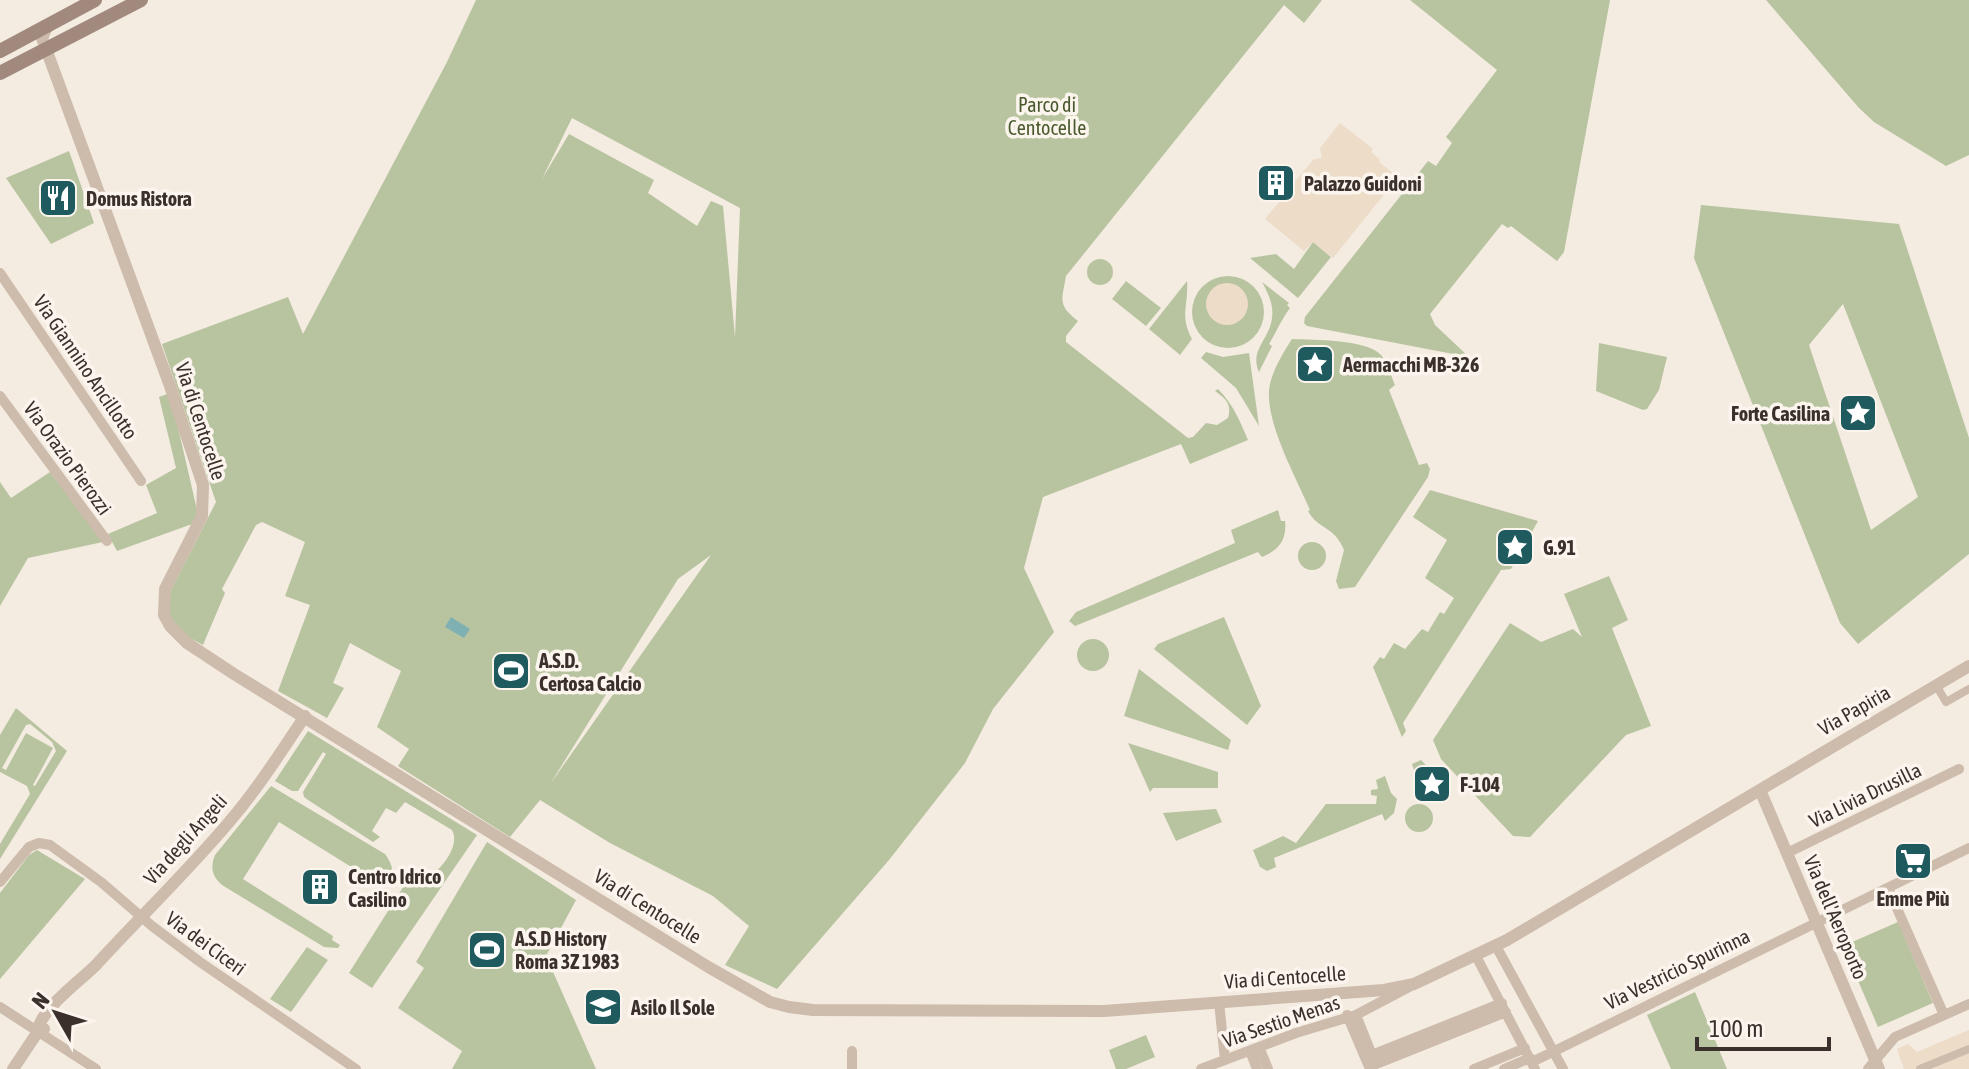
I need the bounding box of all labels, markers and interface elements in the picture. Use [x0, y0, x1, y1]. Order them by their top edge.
park label: Parco di Centocelle [1008, 93, 1086, 139]
building icon: Palazzo Guidoni [1255, 162, 1297, 204]
place label: Palazzo Guidoni [1304, 172, 1422, 195]
restaurant icon: Domus Ristora [37, 177, 79, 219]
place label: Domus Ristora [86, 187, 192, 210]
street label: Via Giannino Ancillotto [29, 291, 143, 443]
place icon: Aermacchi MB-326 [1294, 343, 1336, 385]
place label: Aermacchi MB-326 [1342, 353, 1479, 376]
street label: Via di Centocelle [171, 359, 231, 483]
place icon: Forte Casilina [1837, 392, 1879, 434]
street label: Via Orazio Pierozzi [19, 397, 117, 519]
place label: Forte Casilina [1731, 402, 1830, 425]
place icon: G.91 [1494, 526, 1536, 568]
place label: G.91 [1543, 536, 1576, 559]
place label: A.S.D. Certosa Calcio [538, 649, 642, 695]
sports icon: A.S.D. Certosa Calcio [490, 650, 532, 692]
street label: Via Papiria [1814, 680, 1894, 740]
street label: Via Livia Drusilla [1805, 758, 1925, 832]
place icon: F-104 [1411, 763, 1453, 805]
place label: F-104 [1460, 773, 1500, 796]
street label: Via degli Angeli [139, 789, 231, 889]
supermarket icon: Emme Più [1892, 840, 1934, 882]
street label: Via dell'Aeroporto [1800, 851, 1872, 983]
street label: Via di Centocelle [590, 864, 706, 948]
place label: Centro Idrico Casilino [348, 865, 441, 911]
building icon: Centro Idrico Casilino [299, 866, 341, 908]
place label: Emme Più [1877, 887, 1950, 910]
street label: Via dei Ciceri [162, 906, 250, 980]
street label: Via Vestricio Spurinna [1601, 924, 1753, 1014]
place label: A.S.D History Roma 3Z 1983 [514, 927, 620, 973]
sports icon: A.S.D History Roma 3Z 1983 [466, 929, 508, 971]
street label: Via di Centocelle [1223, 961, 1347, 993]
north arrow [16, 973, 96, 1053]
school or university icon: Asilo Il Sole [582, 986, 624, 1028]
text: N [26, 987, 55, 1014]
street label: Via Sestio Menas [1220, 990, 1342, 1052]
place label: Asilo Il Sole [630, 996, 715, 1019]
scale bar [1697, 1001, 1829, 1051]
text: 100 m [1709, 1015, 1763, 1042]

